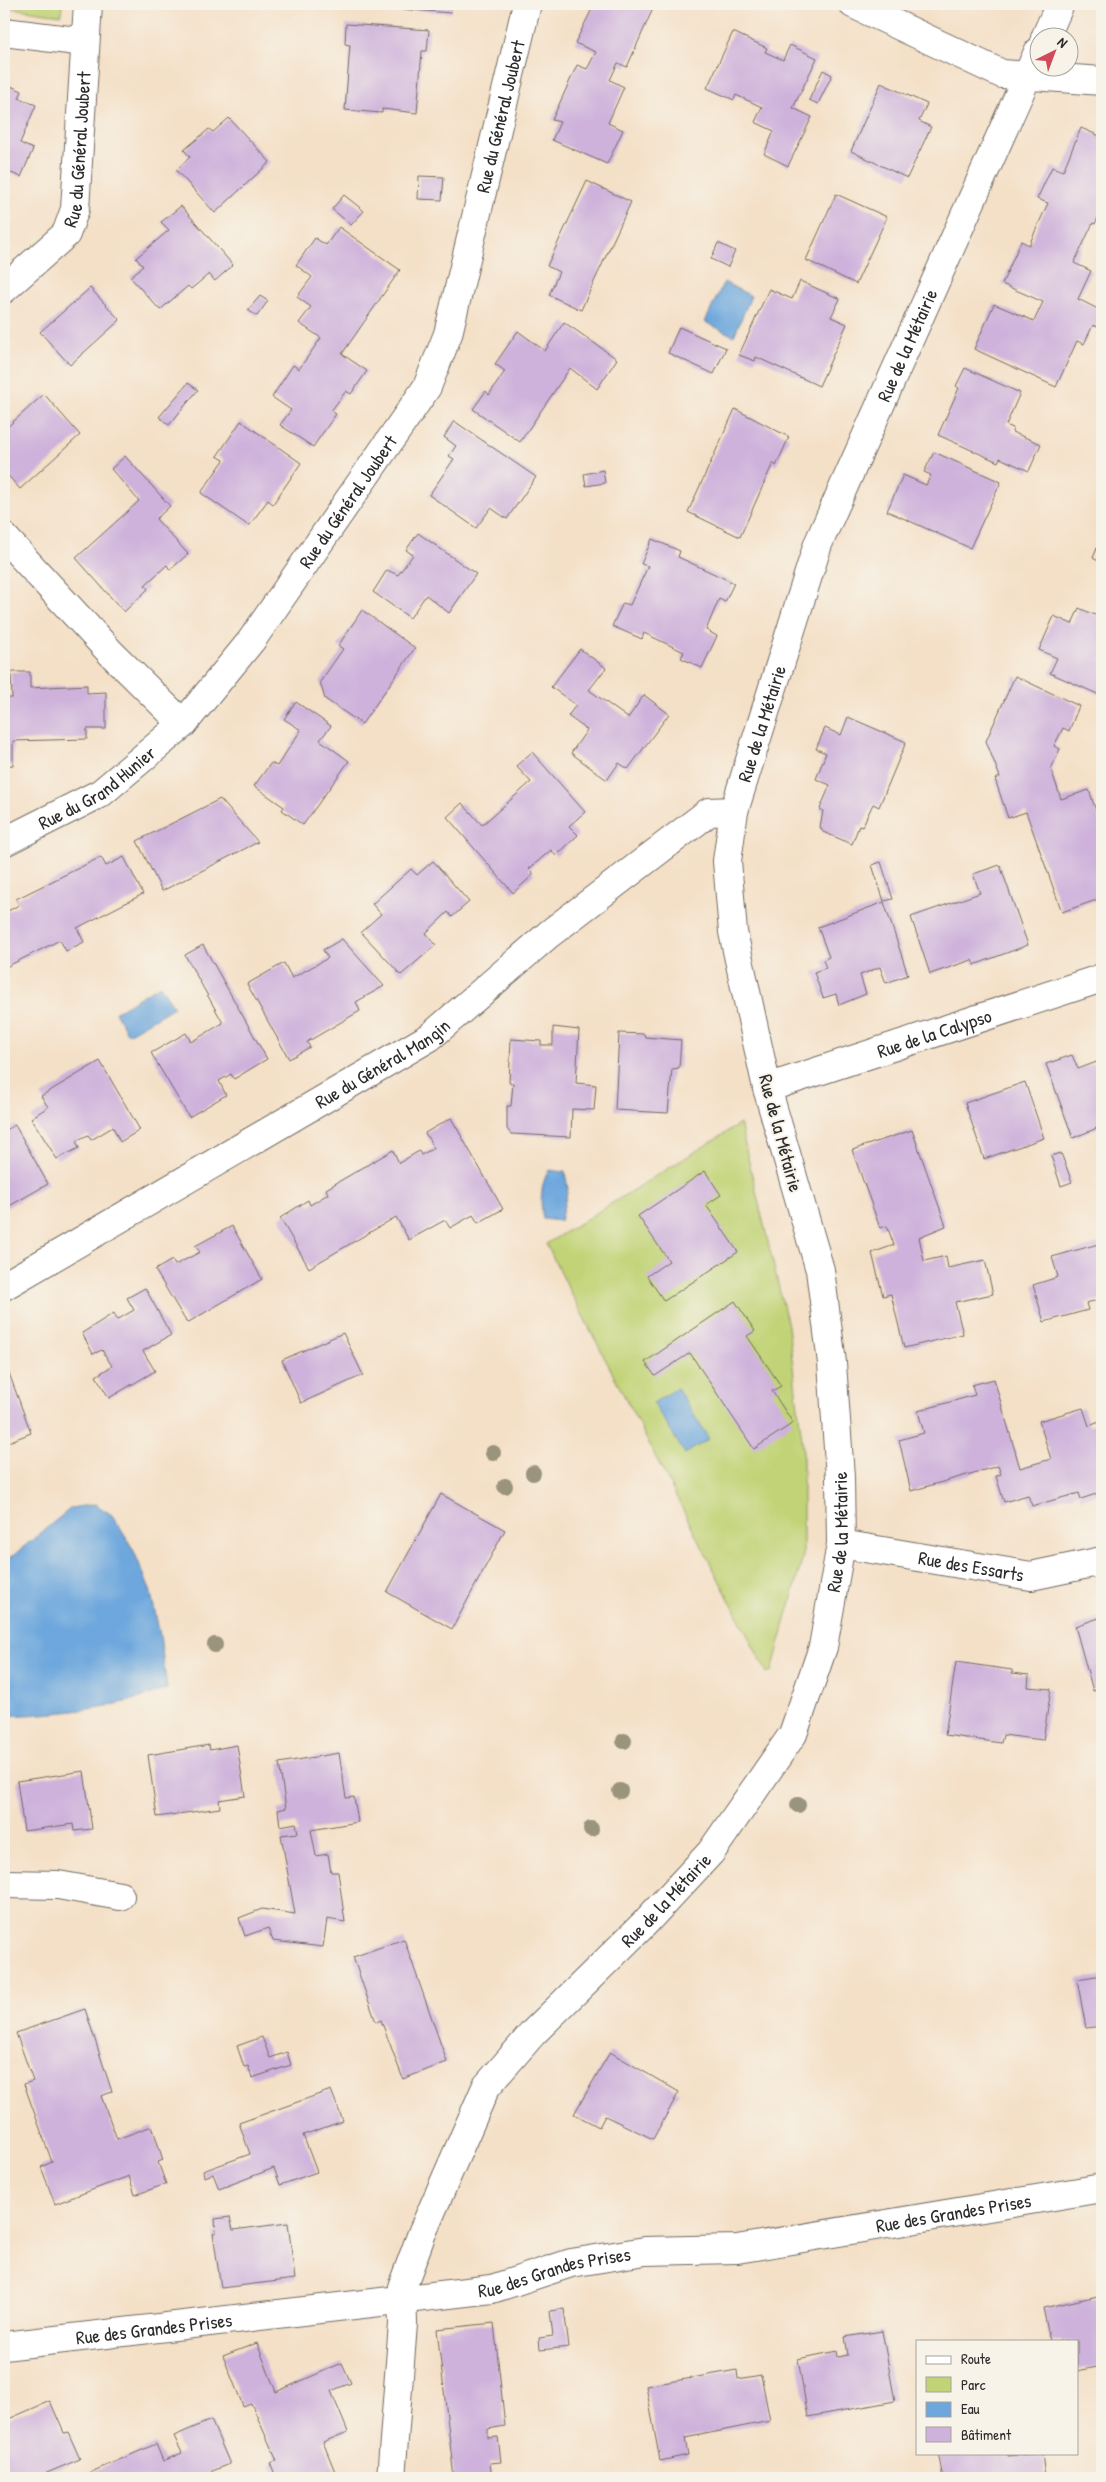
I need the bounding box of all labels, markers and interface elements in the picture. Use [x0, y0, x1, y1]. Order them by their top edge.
north arrow [1028, 28, 1078, 78]
text: N [1054, 32, 1073, 52]
street label: Rue du Général Joubert [469, 37, 531, 195]
street label: Rue du Général Joubert [56, 70, 97, 231]
street label: Rue de la Métairie [870, 284, 944, 406]
street label: Rue du Général Joubert [293, 429, 403, 573]
street label: Rue de la Métairie [731, 662, 792, 785]
street label: Rue du Grand Hunier [34, 739, 161, 836]
street label: Rue de la Calypso [874, 1002, 995, 1064]
street label: Rue du Général Mangin [310, 1013, 455, 1114]
street label: Rue de la Métairie [753, 1071, 809, 1195]
street label: Rue de la Métairie [820, 1471, 854, 1594]
street label: Rue des Essarts [916, 1544, 1026, 1588]
street label: Rue de la Métairie [615, 1847, 717, 1953]
street label: Rue des Grandes Prises [874, 2187, 1033, 2239]
street label: Rue des Grandes Prises [477, 2241, 632, 2304]
street label: Rue des Grandes Prises [74, 2306, 233, 2351]
legend [916, 2340, 1078, 2454]
text: Route [961, 2348, 991, 2369]
text: Parc [961, 2374, 986, 2395]
text: Eau [961, 2398, 980, 2419]
text: Bâtiment [961, 2424, 1012, 2445]

